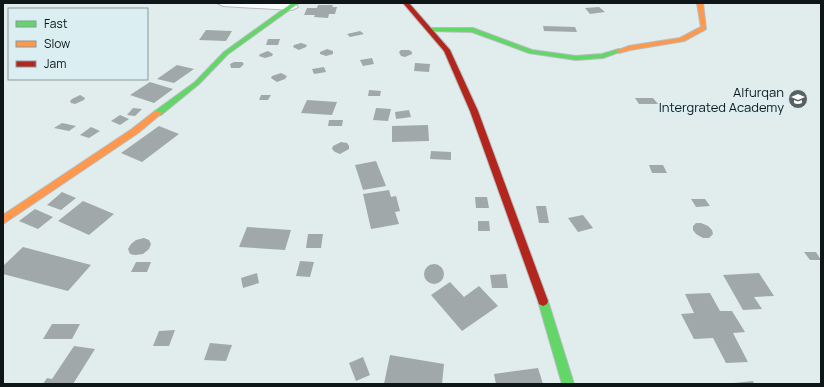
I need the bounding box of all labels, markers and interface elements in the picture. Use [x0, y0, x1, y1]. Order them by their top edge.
legend [8, 8, 148, 80]
text: Fast [44, 15, 68, 32]
text: Slow [44, 35, 70, 52]
text: Jam [44, 55, 66, 72]
place label: Alfurqan Intergrated Academy [659, 83, 784, 116]
school or university icon: Alfurqan Intergrated Academy [787, 88, 809, 110]

